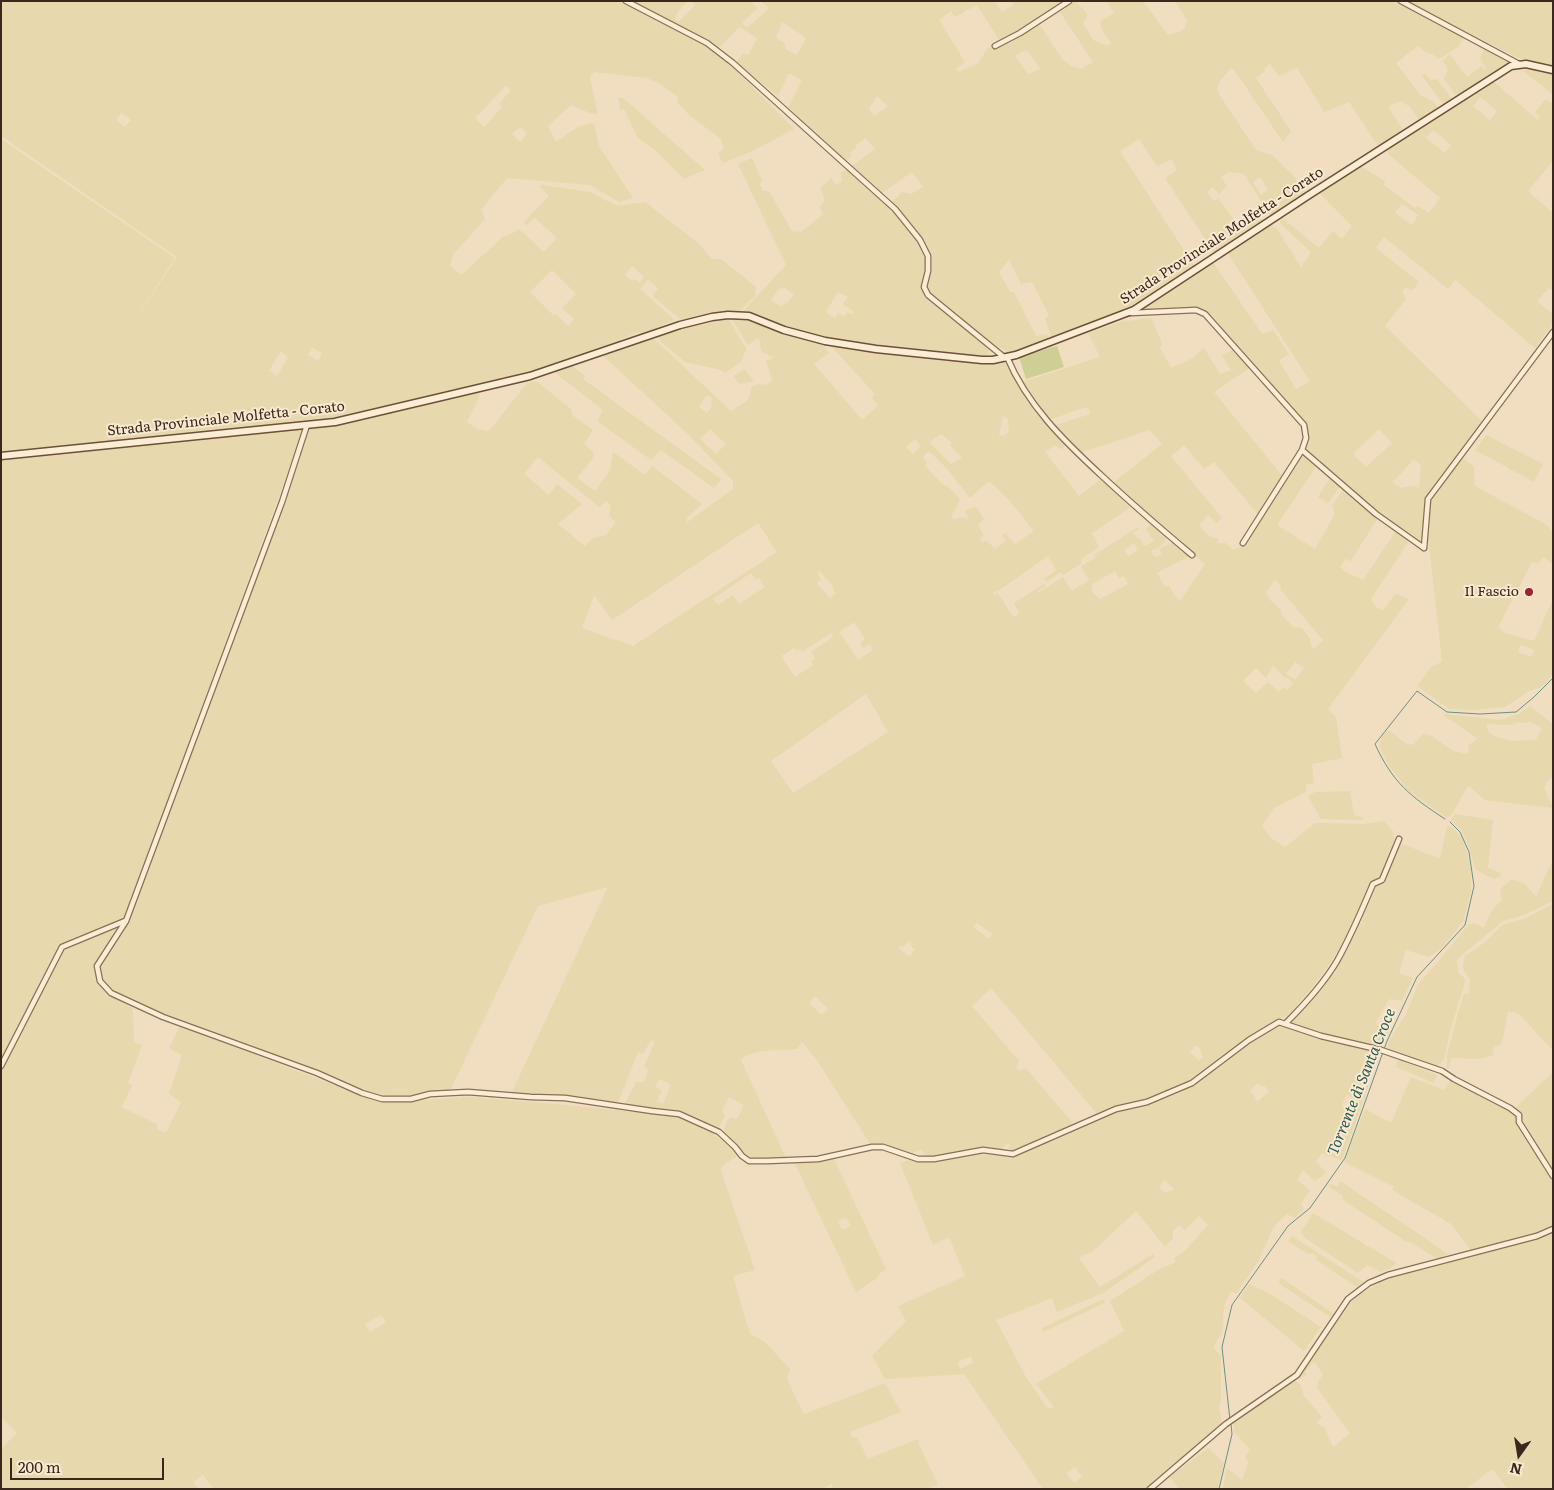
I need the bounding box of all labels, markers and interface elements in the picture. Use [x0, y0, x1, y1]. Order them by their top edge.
street label: Strada Provinciale Molfetta - Corato [1117, 164, 1327, 308]
street label: Strada Provinciale Molfetta - Corato [106, 398, 346, 440]
place label: Il Fascio [1464, 584, 1519, 600]
marker: Il Fascio [1523, 586, 1535, 598]
water label: Torrente di Santa Croce [1324, 1006, 1400, 1158]
north arrow [1494, 1430, 1544, 1480]
scale bar [12, 1448, 166, 1480]
text: 200 m [18, 1455, 61, 1478]
text: N [1508, 1459, 1524, 1481]

